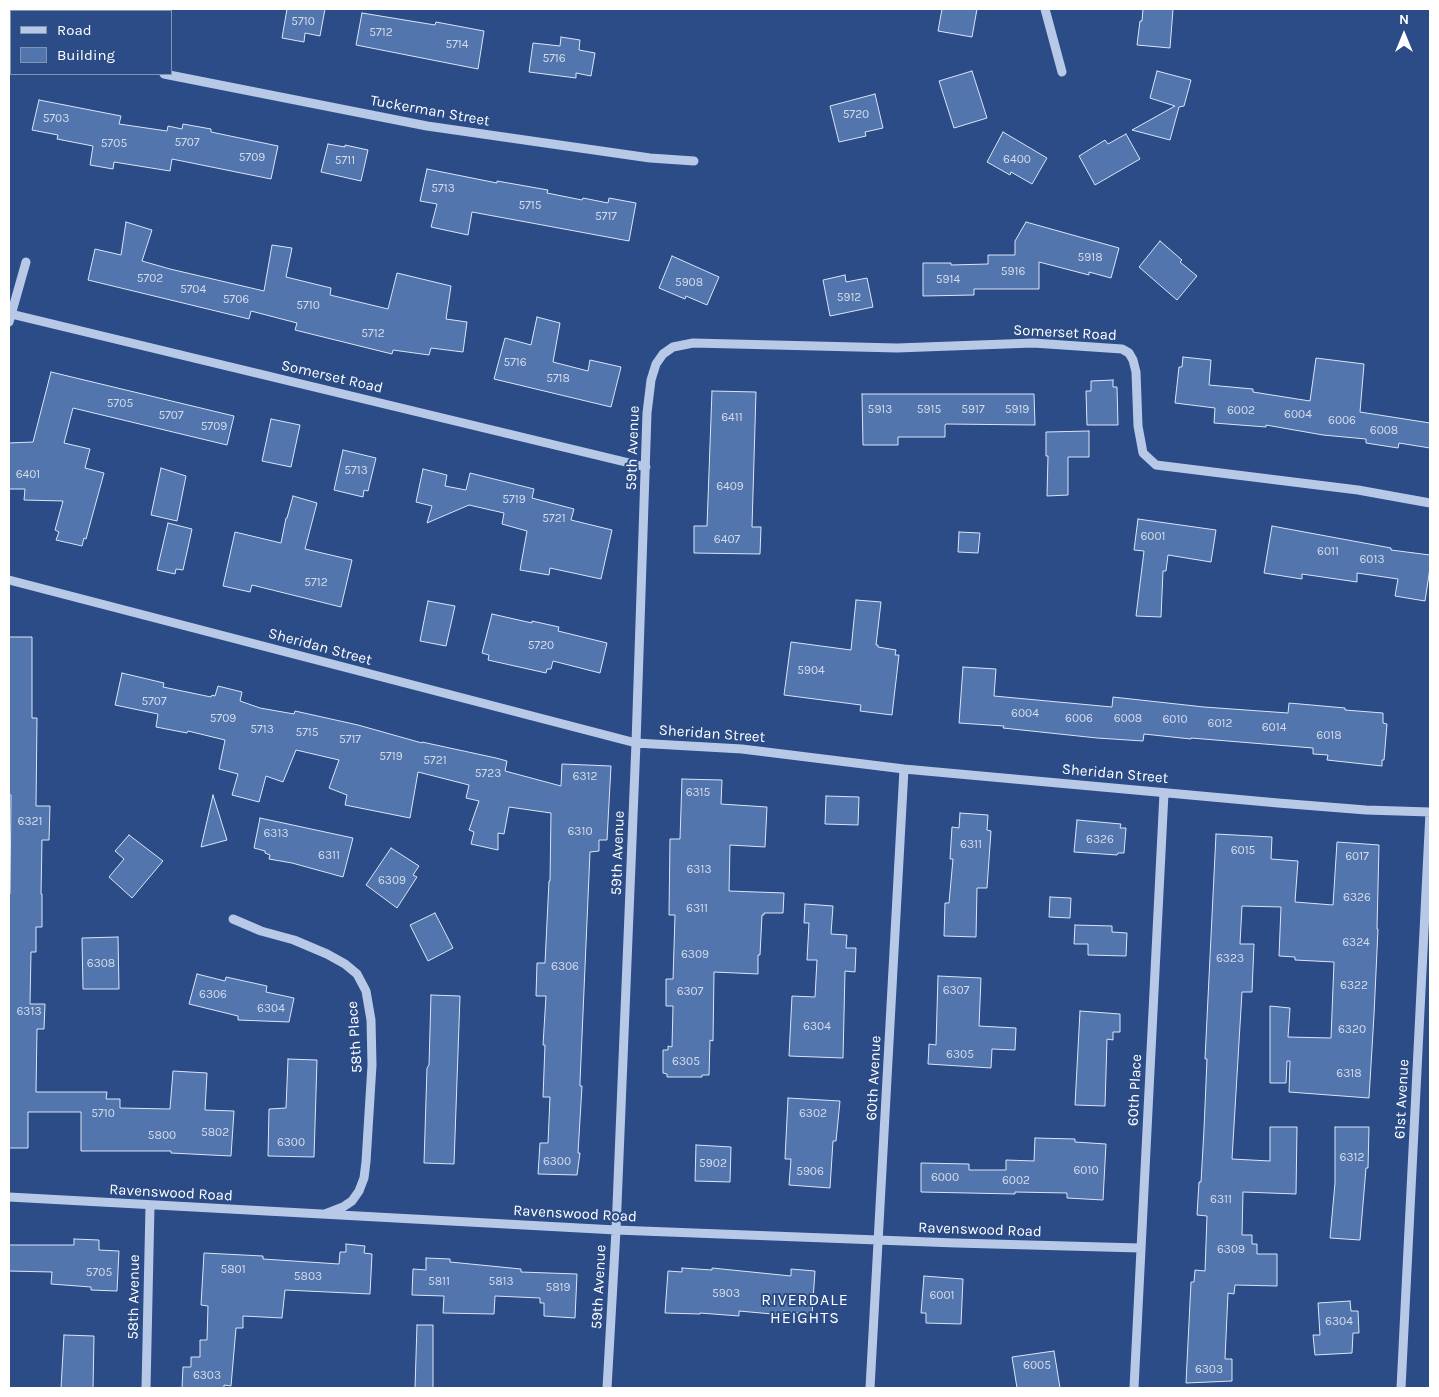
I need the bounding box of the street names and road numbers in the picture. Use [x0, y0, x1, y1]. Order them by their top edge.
street label: Tuckerman Street [369, 92, 491, 130]
street label: Somerset Road [1013, 321, 1117, 345]
street label: Somerset Road [279, 357, 385, 397]
street label: 59th Avenue [623, 405, 643, 491]
street label: Sheridan Street [266, 625, 374, 669]
street label: Sheridan Street [658, 721, 766, 747]
street label: Sheridan Street [1061, 760, 1169, 788]
street label: 59th Avenue [608, 810, 628, 896]
street label: 58th Place [344, 1000, 366, 1074]
street label: 60th Avenue [863, 1035, 885, 1121]
street label: 60th Place [1124, 1054, 1146, 1126]
street label: 61st Avenue [1391, 1059, 1413, 1139]
street label: Ravenswood Road [109, 1181, 233, 1205]
street label: Ravenswood Road [513, 1202, 637, 1226]
street label: Ravenswood Road [918, 1219, 1042, 1241]
street label: 59th Avenue [588, 1244, 610, 1330]
street label: 58th Avenue [124, 1254, 144, 1340]

